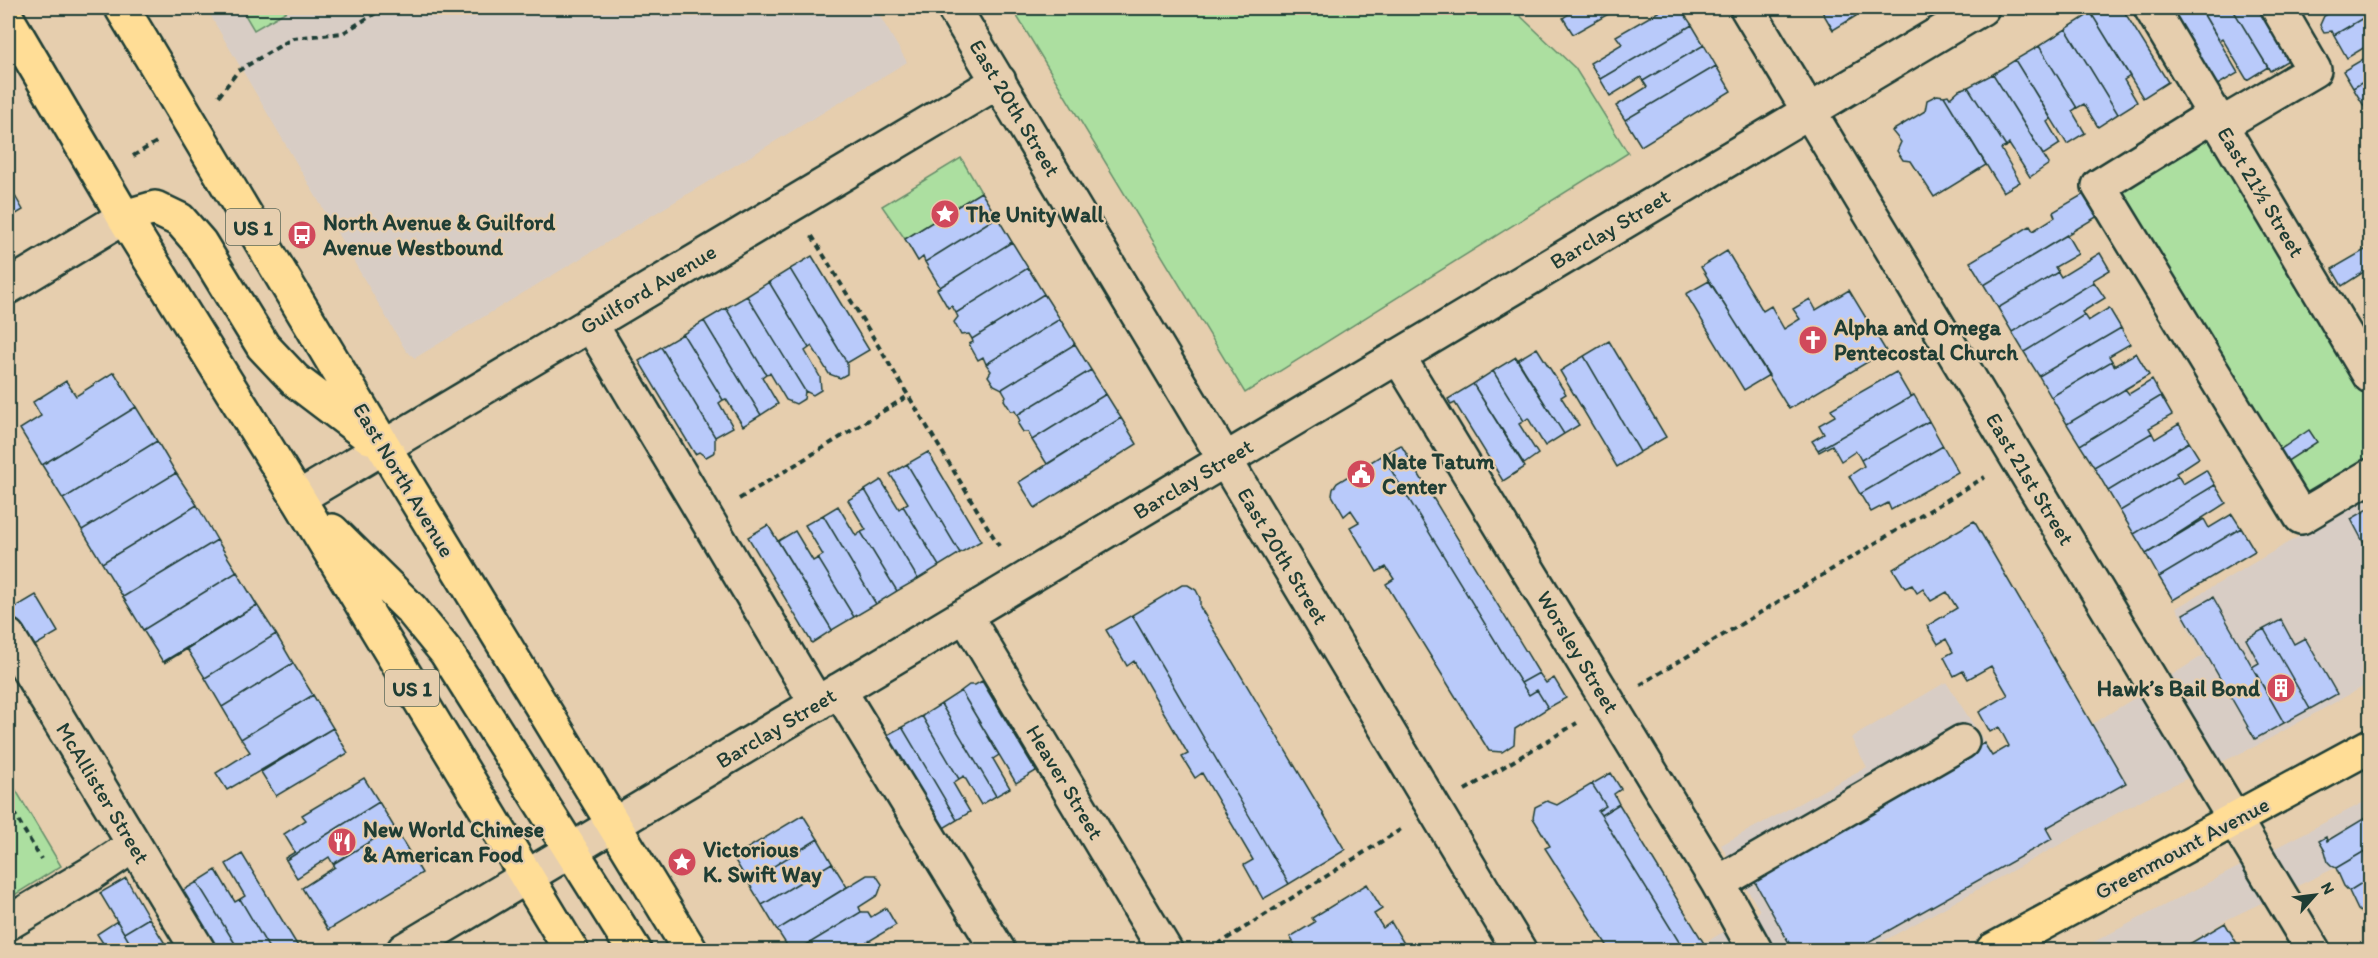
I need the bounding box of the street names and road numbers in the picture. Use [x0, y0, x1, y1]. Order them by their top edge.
street label: East 20th Street [963, 34, 1067, 182]
street label: East 21½ Street [2211, 122, 2311, 262]
street label: Barclay Street [1545, 183, 1675, 275]
road number: US 1 [226, 209, 280, 245]
street label: Guilford Avenue [575, 238, 721, 340]
street label: East North Avenue [347, 398, 461, 562]
street label: East 21st Street [1980, 408, 2080, 550]
street label: Barclay Street [1128, 433, 1258, 525]
street label: East 20th Street [1231, 482, 1335, 630]
street label: Worsley Street [1531, 586, 1625, 718]
road number: US 1 [385, 670, 439, 706]
street label: Barclay Street [711, 682, 841, 774]
street label: McAllister Street [50, 717, 156, 869]
street label: Heaver Street [1020, 720, 1110, 844]
street label: Greenmount Avenue [2090, 791, 2274, 905]

